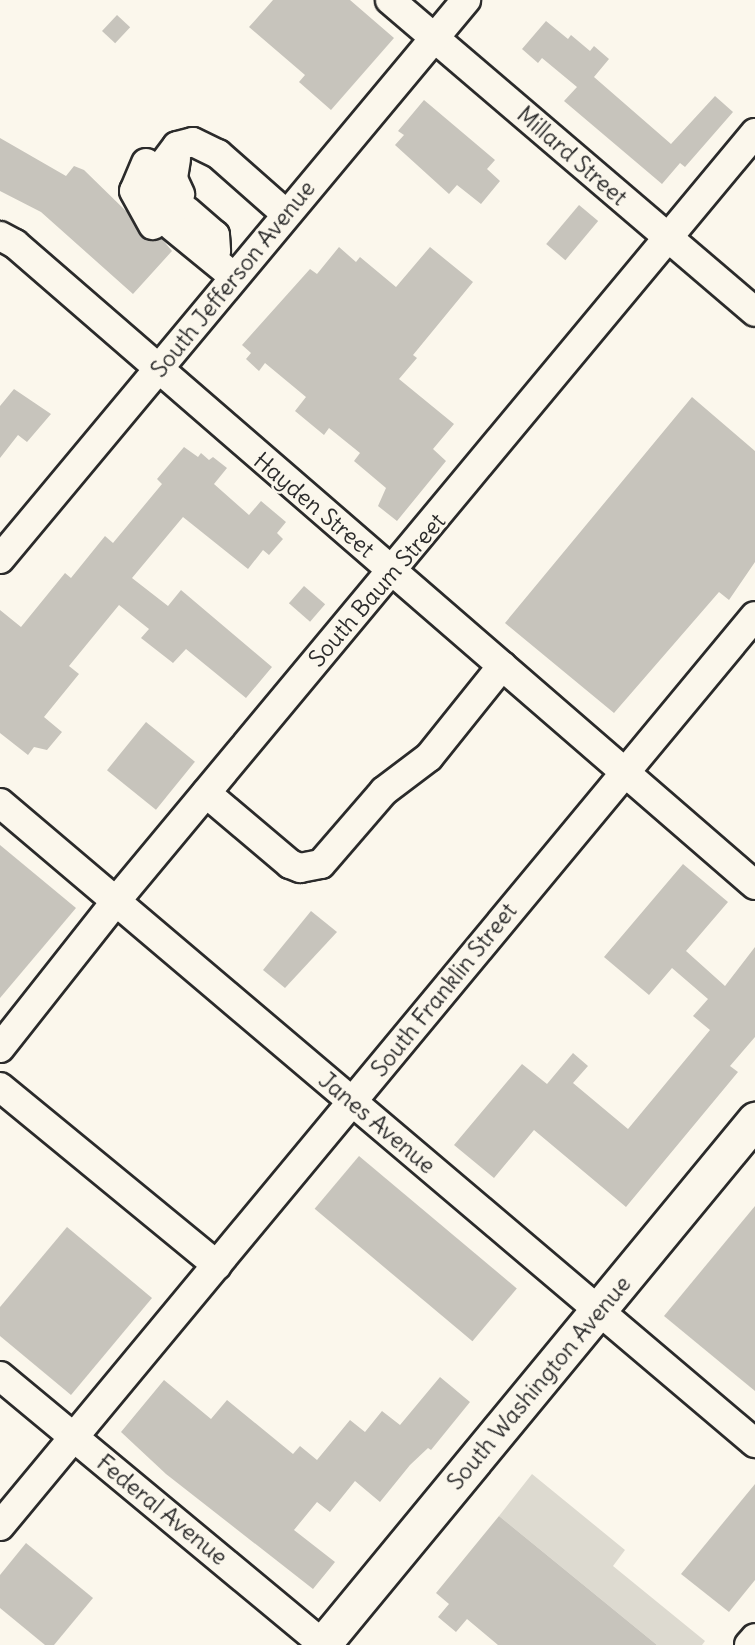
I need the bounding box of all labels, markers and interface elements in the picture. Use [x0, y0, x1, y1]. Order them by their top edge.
street label: Millard Street [511, 101, 633, 211]
street label: South Jefferson Avenue [145, 175, 321, 383]
street label: Hayden Street [248, 447, 380, 563]
street label: South Baum Street [303, 508, 451, 672]
street label: South Franklin Street [365, 898, 523, 1082]
street label: Janes Avenue [313, 1066, 441, 1180]
street label: South Washington Avenue [441, 1271, 637, 1495]
street label: Federal Avenue [91, 1449, 233, 1571]

